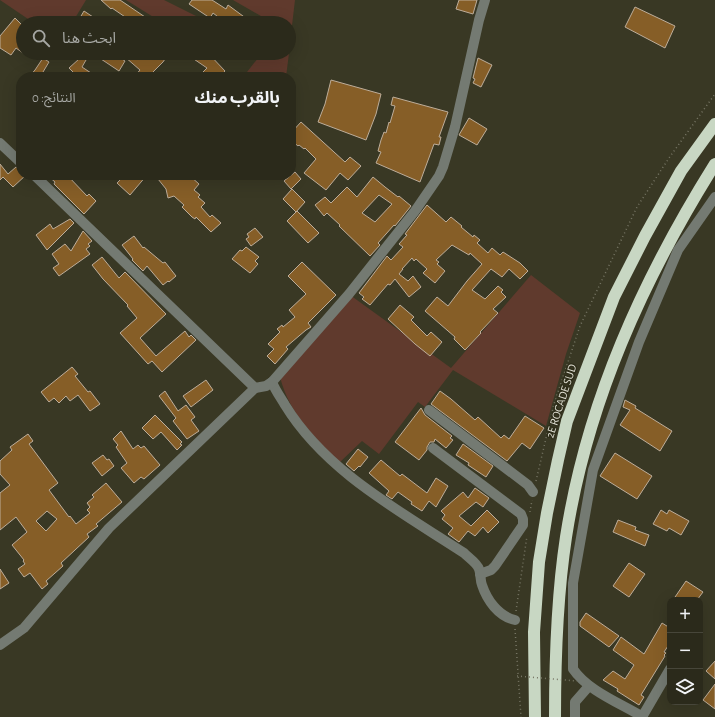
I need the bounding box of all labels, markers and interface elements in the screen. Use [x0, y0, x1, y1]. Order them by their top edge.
search box [16, 16, 296, 60]
icon: search [30, 27, 52, 49]
text: ابحث هنا [62, 31, 116, 46]
text: بالقرب منك [195, 89, 280, 106]
text: النتائج: 0 [32, 92, 76, 105]
street label: 2E ROCADE SUD [543, 362, 579, 439]
map controls [667, 597, 703, 705]
button: + [667, 597, 703, 633]
button: − [667, 633, 703, 669]
button: layers [667, 669, 703, 705]

